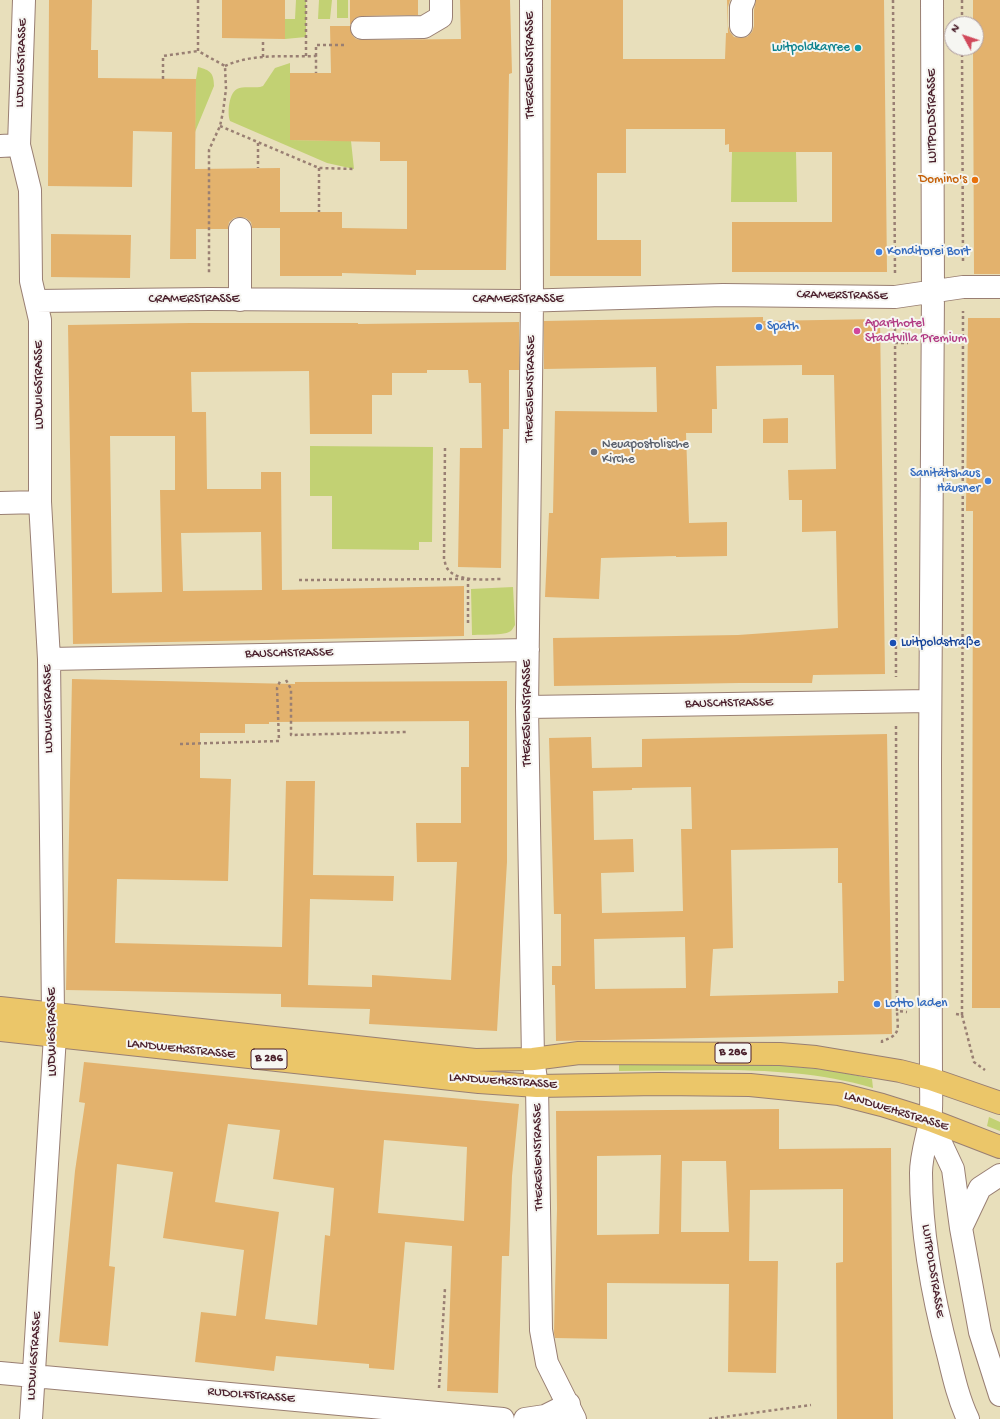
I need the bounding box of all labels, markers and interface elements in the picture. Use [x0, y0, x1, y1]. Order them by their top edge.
street label: THERESIENSTRASSE [523, 12, 539, 118]
north arrow [944, 16, 984, 56]
street label: LUDWIGSTRASSE [13, 18, 31, 108]
text: N [949, 22, 962, 36]
place label: Luitpoldkarree [772, 40, 850, 56]
marker: Luitpoldkarree [853, 43, 863, 53]
street label: LUITPOLDSTRASSE [925, 69, 941, 163]
place label: Domino's [919, 172, 967, 188]
marker: Domino's [970, 175, 980, 185]
place label: Konditorei Bort [887, 244, 970, 260]
marker: Konditorei Bort [874, 247, 884, 257]
street label: CRAMERSTRASSE [796, 287, 888, 305]
street label: CRAMERSTRASSE [148, 292, 240, 308]
street label: CRAMERSTRASSE [472, 292, 564, 308]
place label: Aparthotel Stadtvilla Premium [865, 316, 967, 347]
place label: Spath [767, 319, 799, 335]
marker: Spath [754, 322, 764, 332]
marker: Aparthotel Stadtvilla Premium [852, 326, 862, 336]
street label: THERESIENSTRASSE [522, 335, 540, 443]
street label: LUDWIGSTRASSE [32, 341, 48, 429]
place label: Neuapostolische Kirche [602, 437, 689, 468]
marker: Neuapostolische Kirche [589, 447, 599, 457]
place label: Sanitätshaus Häusner [910, 466, 980, 497]
marker: Sanitätshaus Häusner [983, 476, 993, 486]
place label: Luitpoldstraße [901, 635, 980, 651]
marker: Luitpoldstraße [888, 638, 898, 648]
street label: BAUSCHSTRASSE [245, 645, 333, 663]
street label: THERESIENSTRASSE [520, 660, 536, 766]
street label: LUDWIGSTRASSE [40, 664, 58, 754]
street label: BAUSCHSTRASSE [685, 695, 773, 713]
street label: LUDWIGSTRASSE [45, 988, 61, 1076]
place label: Lotto laden [885, 996, 948, 1012]
marker: Lotto laden [872, 999, 882, 1009]
street label: LANDWEHRSTRASSE [126, 1037, 236, 1063]
road number: B 286 [715, 1043, 751, 1063]
road number: B 286 [251, 1049, 287, 1069]
street label: LANDWEHRSTRASSE [448, 1070, 558, 1094]
street label: LANDWEHRSTRASSE [842, 1089, 950, 1135]
street label: THERESIENSTRASSE [530, 1103, 548, 1211]
street label: LUITPOLDSTRASSE [917, 1223, 947, 1319]
street label: LUDWIGSTRASSE [24, 1311, 46, 1401]
street label: RUDOLFSTRASSE [207, 1384, 295, 1408]

